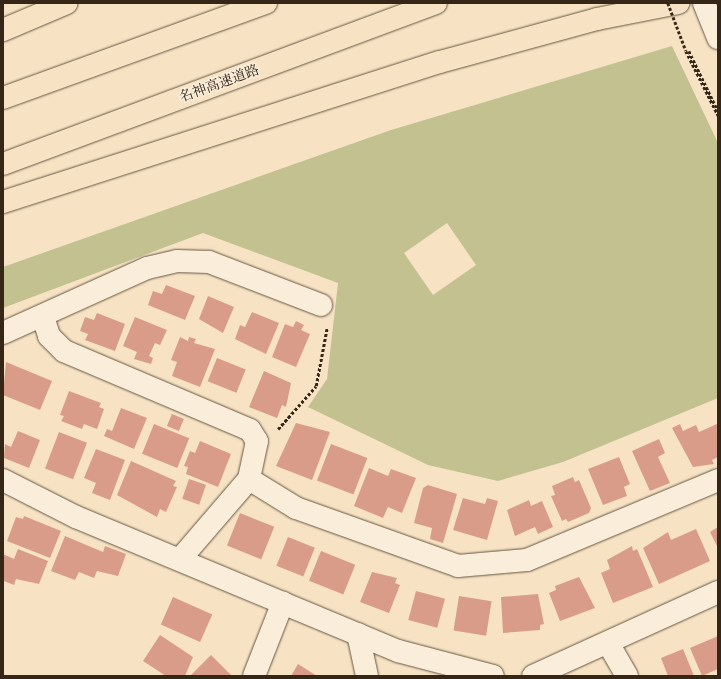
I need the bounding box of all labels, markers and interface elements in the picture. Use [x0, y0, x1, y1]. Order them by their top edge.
street label: 名神高速道路 [177, 61, 261, 105]

